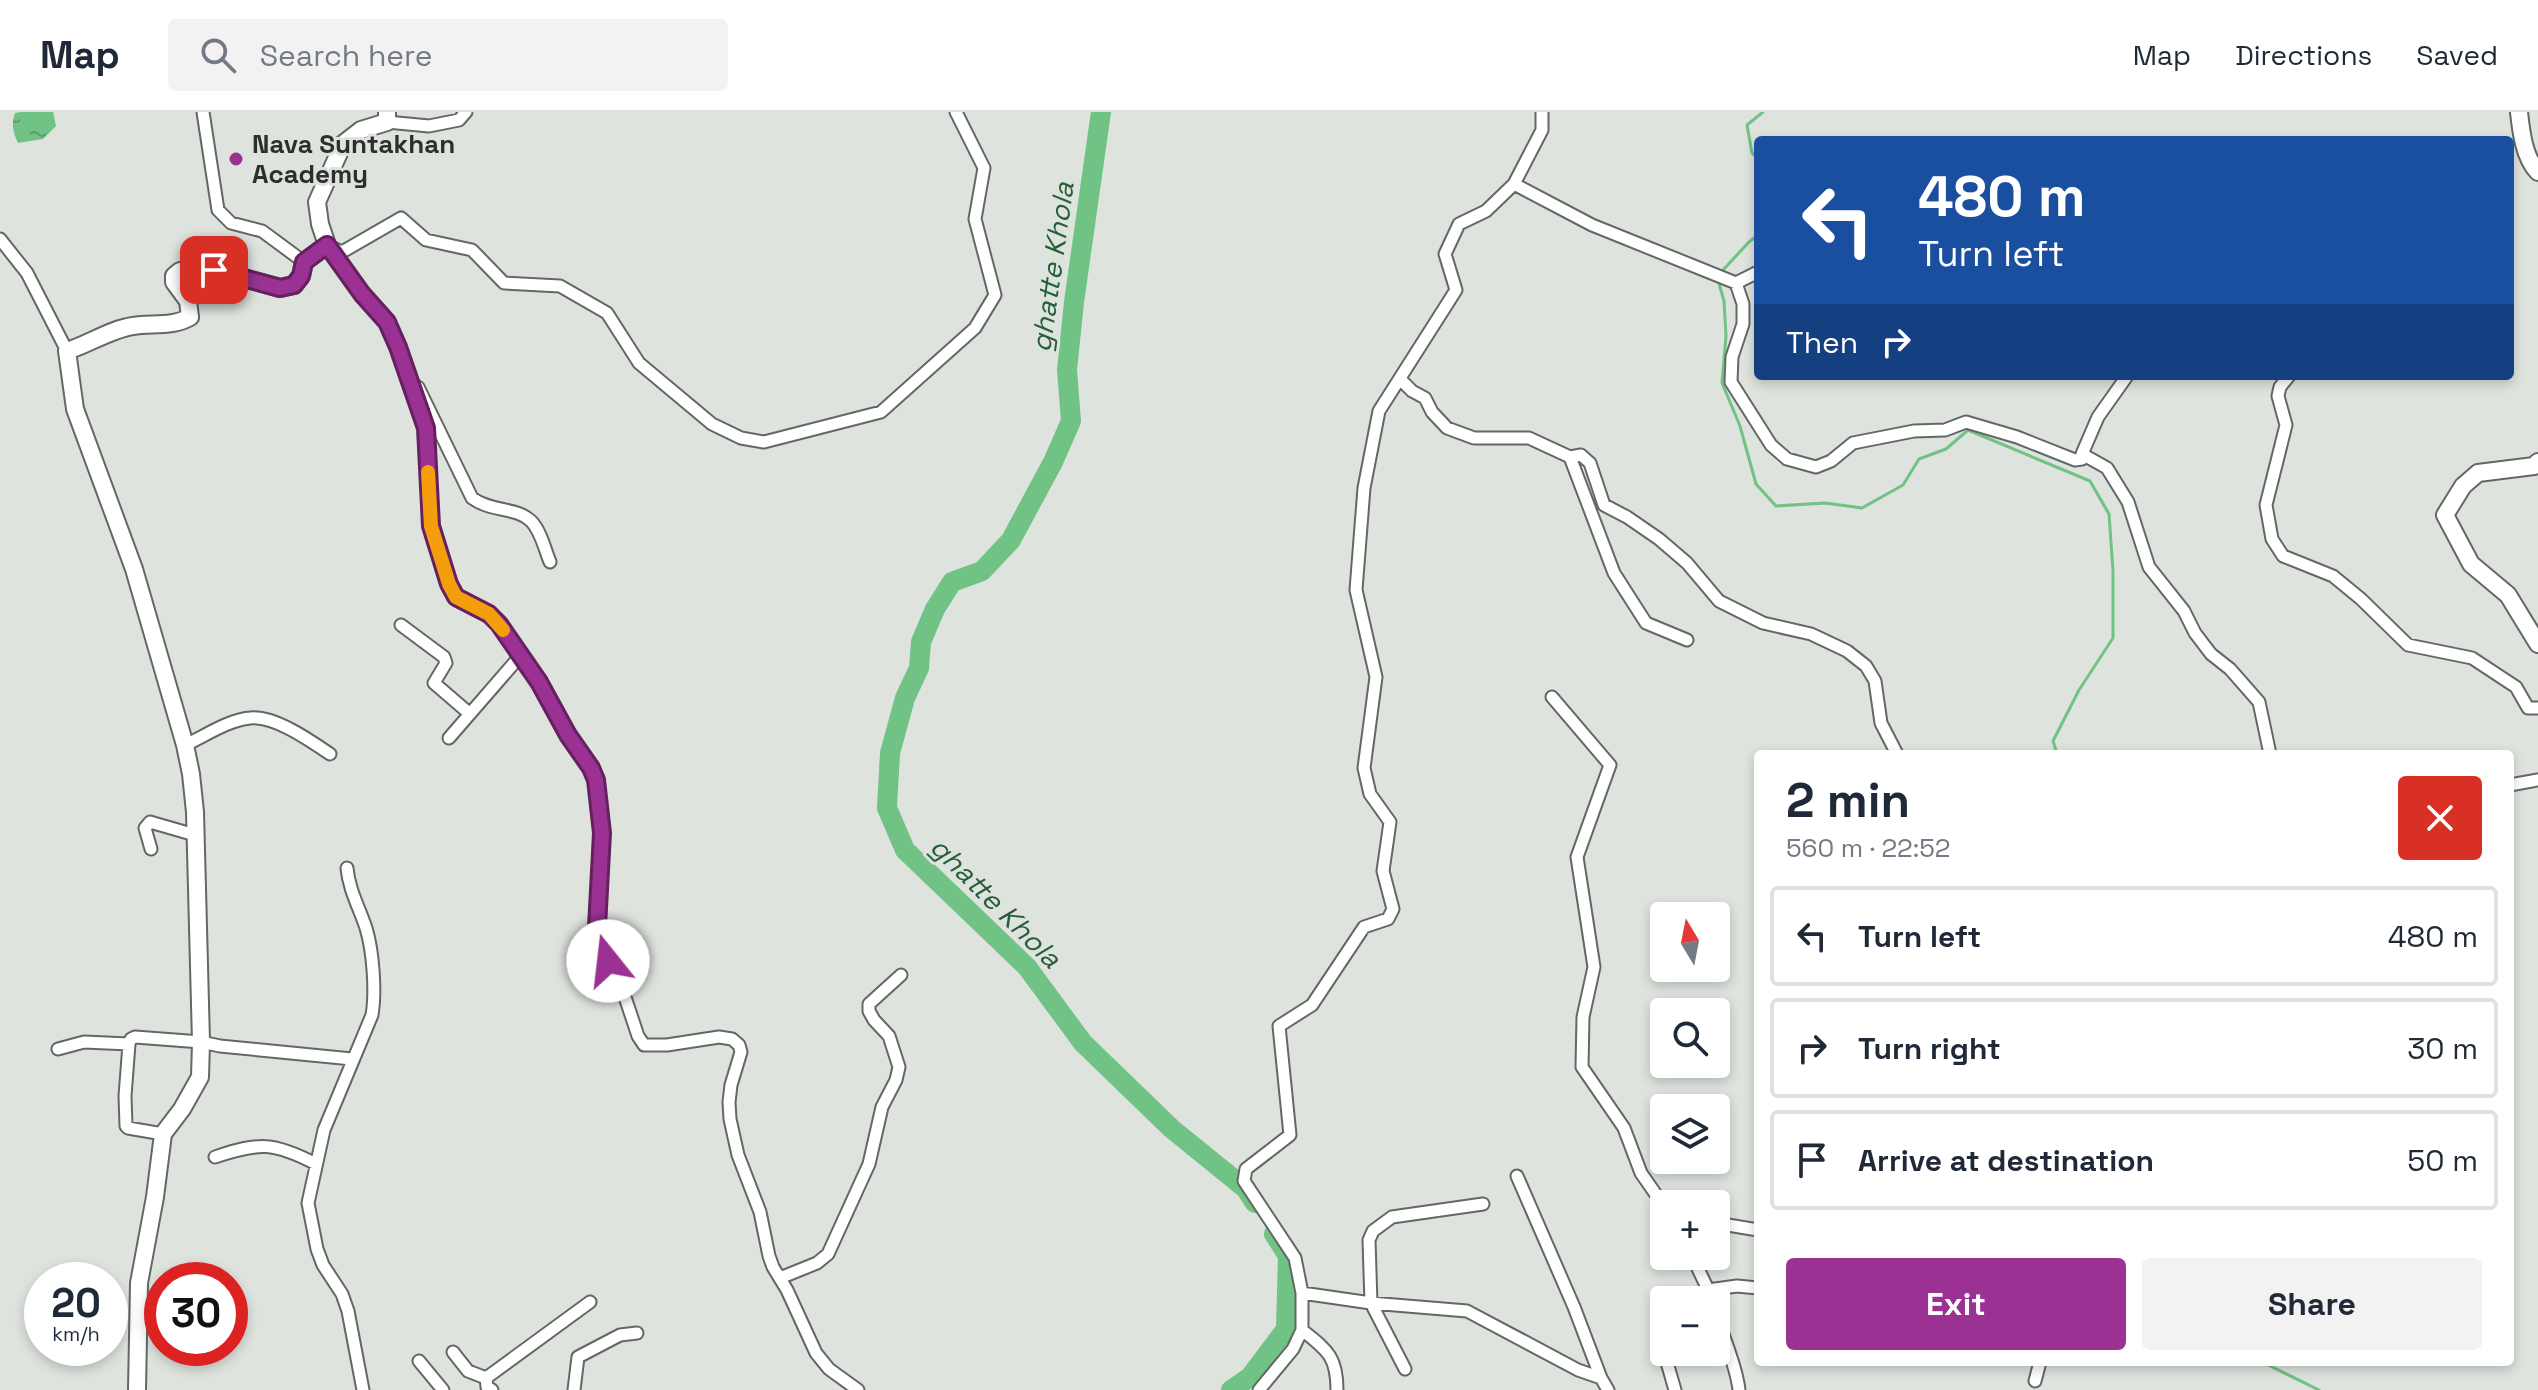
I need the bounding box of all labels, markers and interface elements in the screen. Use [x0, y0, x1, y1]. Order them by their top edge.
search box [168, 19, 728, 91]
text: Map [40, 31, 120, 79]
icon: search [196, 33, 240, 77]
text: Search here [260, 36, 433, 75]
text: Map [2133, 37, 2191, 73]
text: Directions [2235, 37, 2372, 73]
text: Saved [2416, 37, 2498, 73]
place label: Nava Suntakhan Academy [252, 127, 455, 191]
marker: Nava Suntakhan Academy [227, 150, 245, 168]
text: 480 m [1918, 161, 2086, 232]
icon: left [1786, 168, 1890, 272]
water label: ghatte Khola [1022, 179, 1082, 354]
text: Turn left [1918, 231, 2065, 277]
pin [180, 236, 248, 304]
icon: arrive [192, 248, 236, 292]
icon: right [1874, 320, 1918, 364]
text: Then [1786, 323, 1858, 362]
text: 2 min [1786, 770, 1910, 831]
button: close [2398, 776, 2482, 860]
water label: ghatte Khola [923, 829, 1070, 976]
text: 560 m · 22:52 [1786, 831, 1950, 865]
north arrow [1650, 902, 1730, 982]
map controls [1650, 902, 1730, 1366]
icon: left [1790, 914, 1834, 958]
text: Turn left [1858, 917, 1981, 956]
text: 480 m [2388, 917, 2478, 956]
position arrow [566, 919, 650, 1003]
button: search [1650, 998, 1730, 1078]
icon: right [1790, 1026, 1834, 1070]
text: Turn right [1858, 1029, 2001, 1068]
text: 30 m [2407, 1029, 2478, 1068]
button: layers [1650, 1094, 1730, 1174]
icon: arrive [1790, 1138, 1834, 1182]
text: Arrive at destination [1858, 1141, 2154, 1180]
text: 50 m [2407, 1141, 2478, 1180]
button: + [1650, 1190, 1730, 1270]
button: Exit [1786, 1258, 2126, 1350]
button: Share [2142, 1258, 2482, 1350]
speed limit sign: 30 [144, 1262, 248, 1366]
text: 20 [51, 1278, 101, 1329]
button: − [1650, 1286, 1730, 1366]
text: km/h [52, 1321, 100, 1347]

